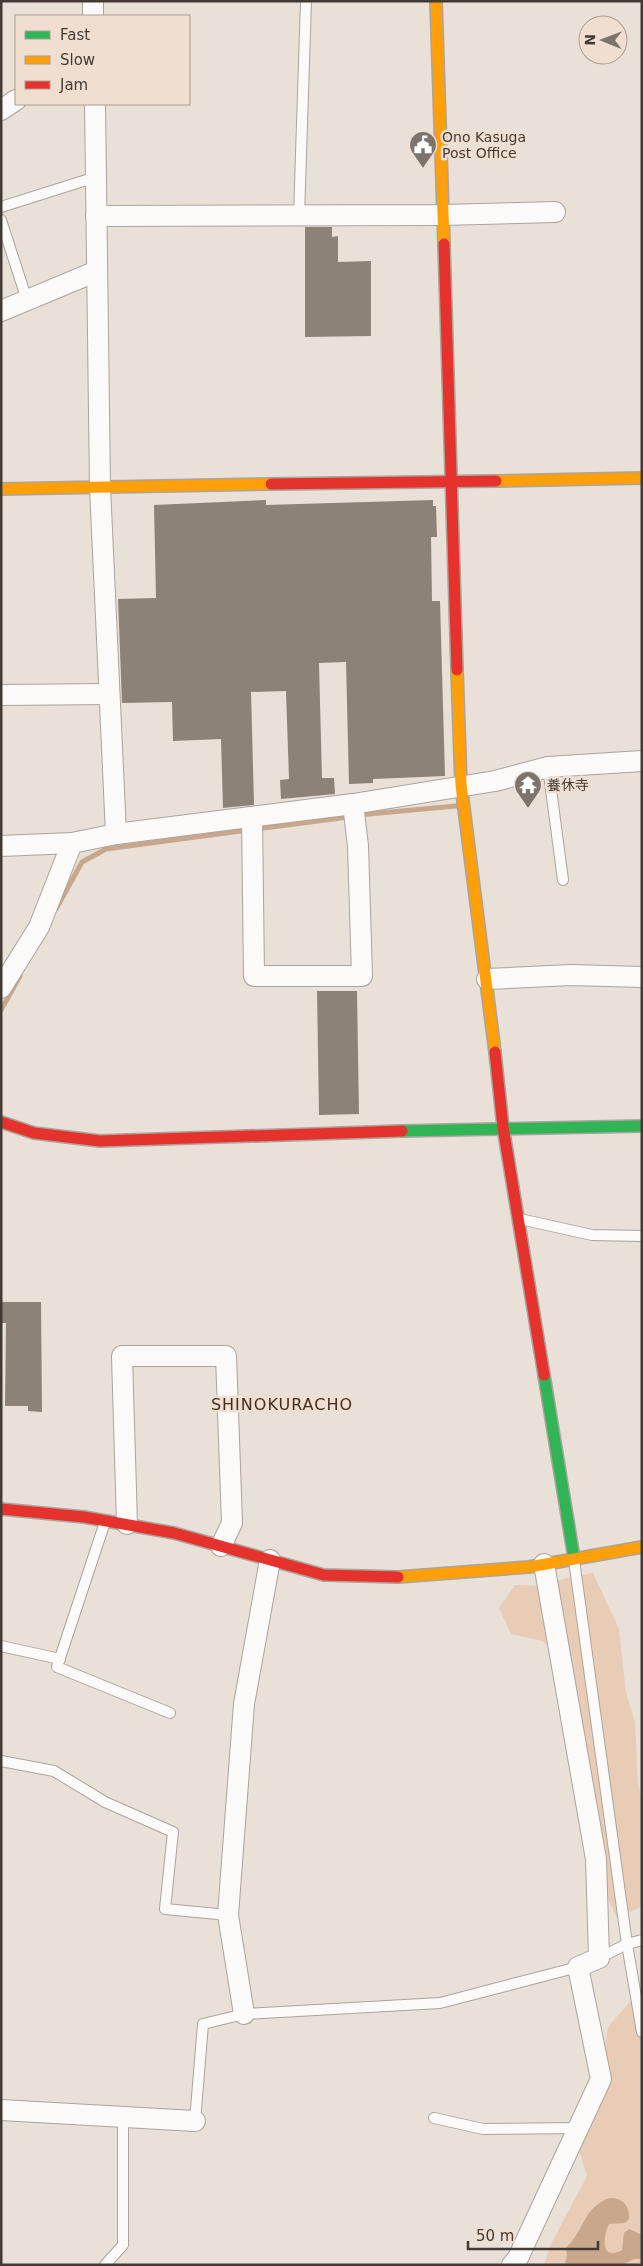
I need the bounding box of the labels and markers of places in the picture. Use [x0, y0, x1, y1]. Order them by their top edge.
place label: Ono Kasuga Post Office [442, 129, 526, 161]
public building icon: Ono Kasuga Post Office [408, 130, 438, 169]
temple icon: 養休寺 [513, 770, 543, 809]
place label: 養休寺 [547, 777, 589, 793]

